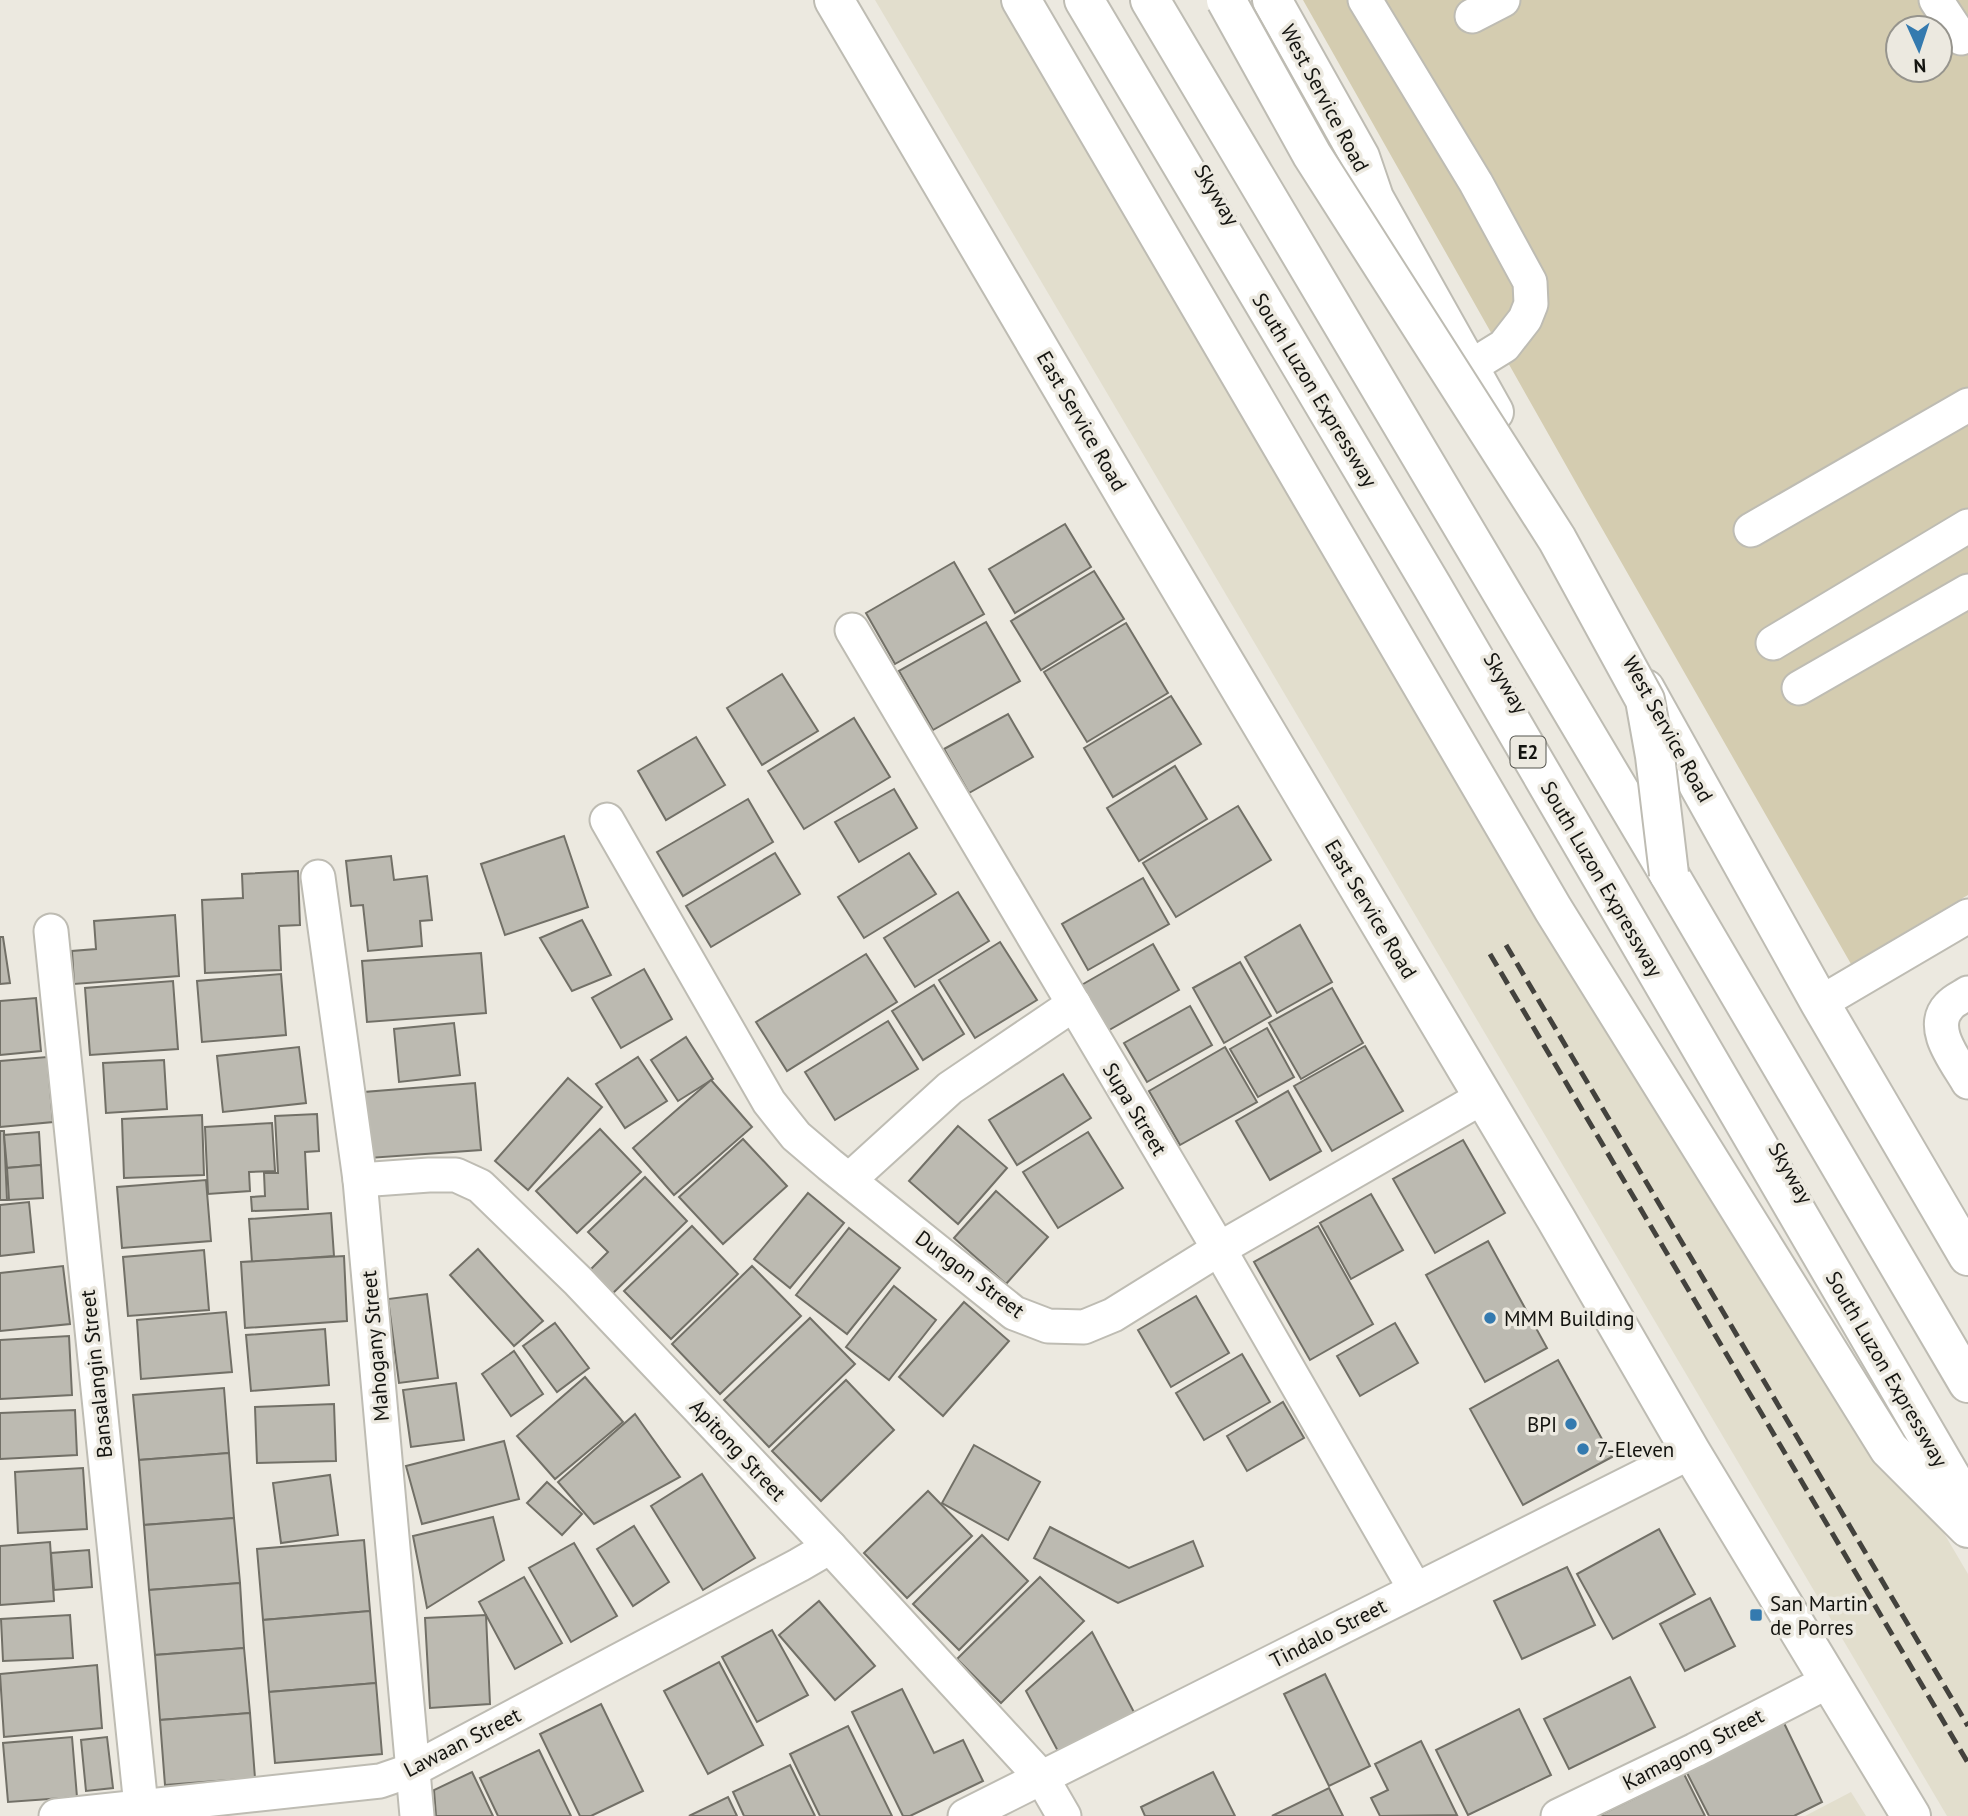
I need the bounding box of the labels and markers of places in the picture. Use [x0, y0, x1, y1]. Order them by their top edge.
place label: MMM Building [1504, 1305, 1634, 1332]
marker: MMM Building [1482, 1310, 1498, 1326]
place label: BPI [1527, 1411, 1557, 1438]
marker: BPI [1563, 1416, 1579, 1432]
place label: 7-Eleven [1597, 1436, 1674, 1463]
marker: 7-Eleven [1575, 1441, 1591, 1457]
place label: San Martin de Porres [1770, 1590, 1868, 1641]
marker: San Martin de Porres [1748, 1607, 1764, 1623]

